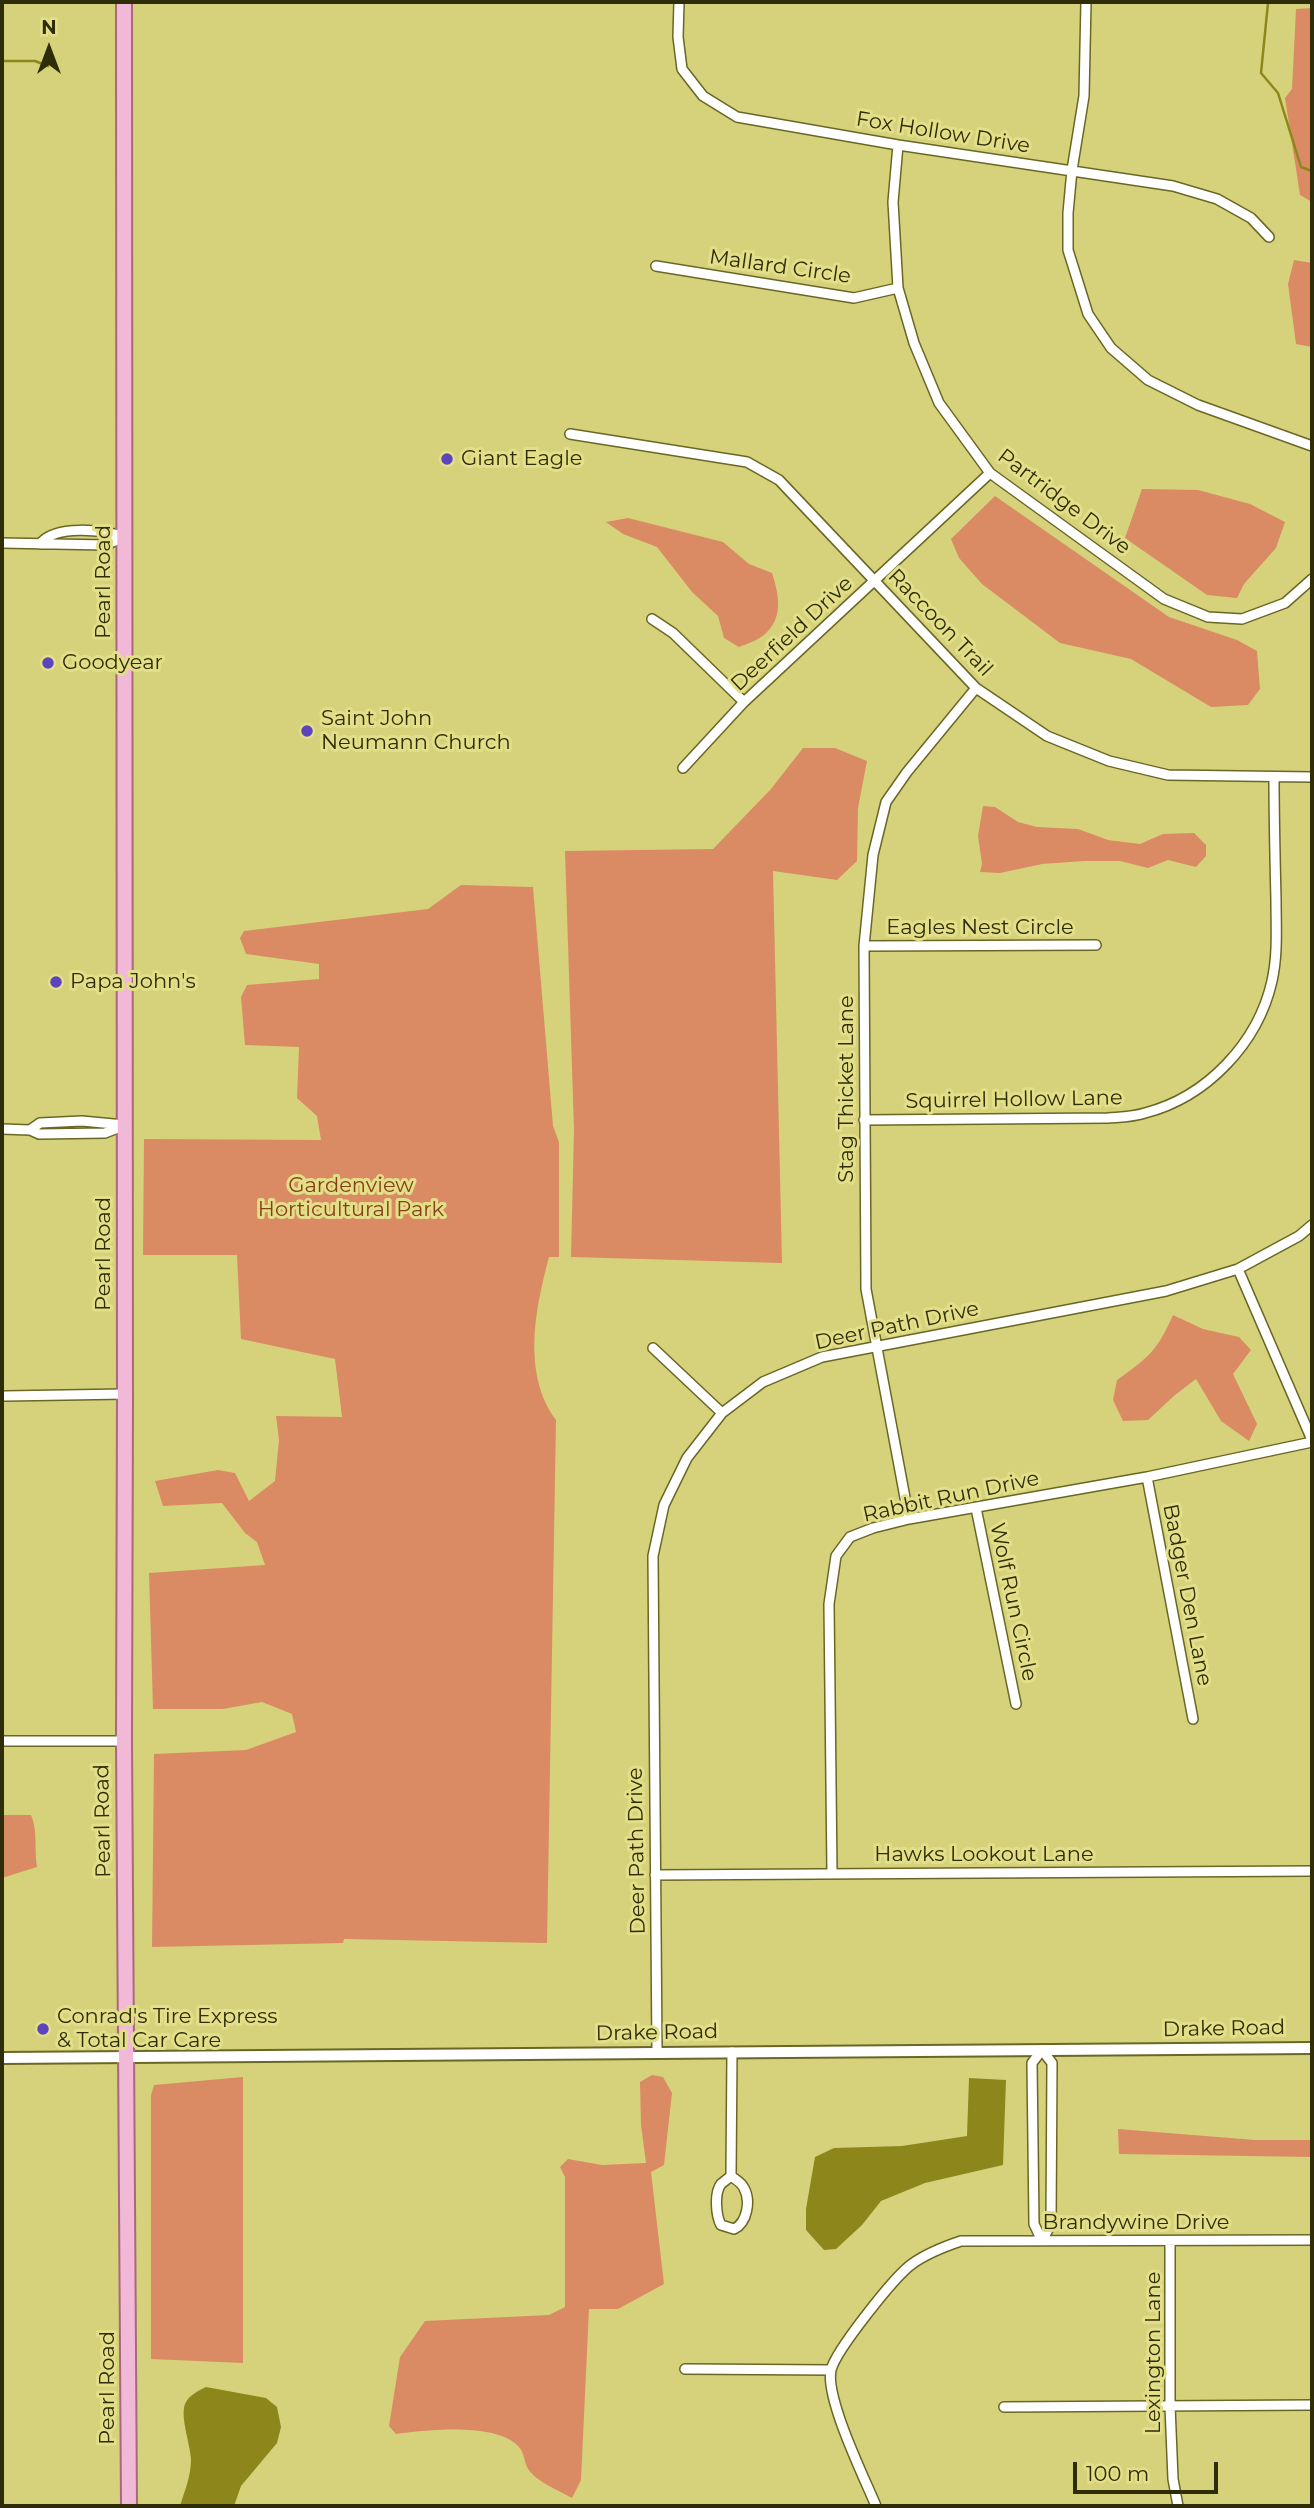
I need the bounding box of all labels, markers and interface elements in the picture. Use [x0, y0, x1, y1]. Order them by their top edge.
north arrow [14, 14, 84, 84]
text: N [41, 16, 57, 39]
street label: Fox Hollow Drive [854, 107, 1032, 159]
street label: Mallard Circle [708, 245, 852, 289]
street label: Partridge Drive [992, 444, 1136, 560]
place label: Giant Eagle [461, 446, 582, 472]
marker: Giant Eagle [439, 451, 455, 467]
street label: Pearl Road [91, 525, 117, 639]
street label: Raccoon Trail [882, 564, 998, 682]
street label: Deerfield Drive [726, 571, 858, 697]
place label: Goodyear [62, 650, 163, 676]
marker: Goodyear [40, 655, 56, 671]
place label: Saint John Neumann Church [321, 706, 511, 756]
marker: Saint John Neumann Church [299, 723, 315, 739]
street label: Eagles Nest Circle [886, 915, 1074, 941]
place label: Papa John's [70, 969, 196, 995]
marker: Papa John's [48, 974, 64, 990]
street label: Stag Thicket Lane [834, 995, 860, 1183]
street label: Squirrel Hollow Lane [905, 1086, 1123, 1114]
park label: Gardenview Horticultural Park [258, 1173, 444, 1223]
street label: Pearl Road [91, 1197, 117, 1311]
street label: Deer Path Drive [813, 1296, 981, 1356]
street label: Rabbit Run Drive [861, 1466, 1041, 1528]
street label: Badger Den Lane [1157, 1502, 1217, 1688]
street label: Wolf Run Circle [984, 1520, 1042, 1684]
street label: Pearl Road [89, 1764, 117, 1878]
street label: Deer Path Drive [623, 1767, 651, 1935]
street label: Hawks Lookout Lane [874, 1842, 1094, 1868]
place label: Conrad's Tire Express & Total Car Care [57, 2004, 278, 2054]
street label: Drake Road [1163, 2015, 1285, 2043]
street label: Drake Road [596, 2019, 718, 2047]
marker: Conrad's Tire Express & Total Car Care [35, 2021, 51, 2037]
street label: Brandywine Drive [1043, 2210, 1229, 2236]
street label: Lexington Lane [1141, 2272, 1167, 2434]
street label: Pearl Road [95, 2331, 121, 2445]
scale bar [1076, 2448, 1221, 2492]
text: 100 m [1086, 2461, 1149, 2486]

